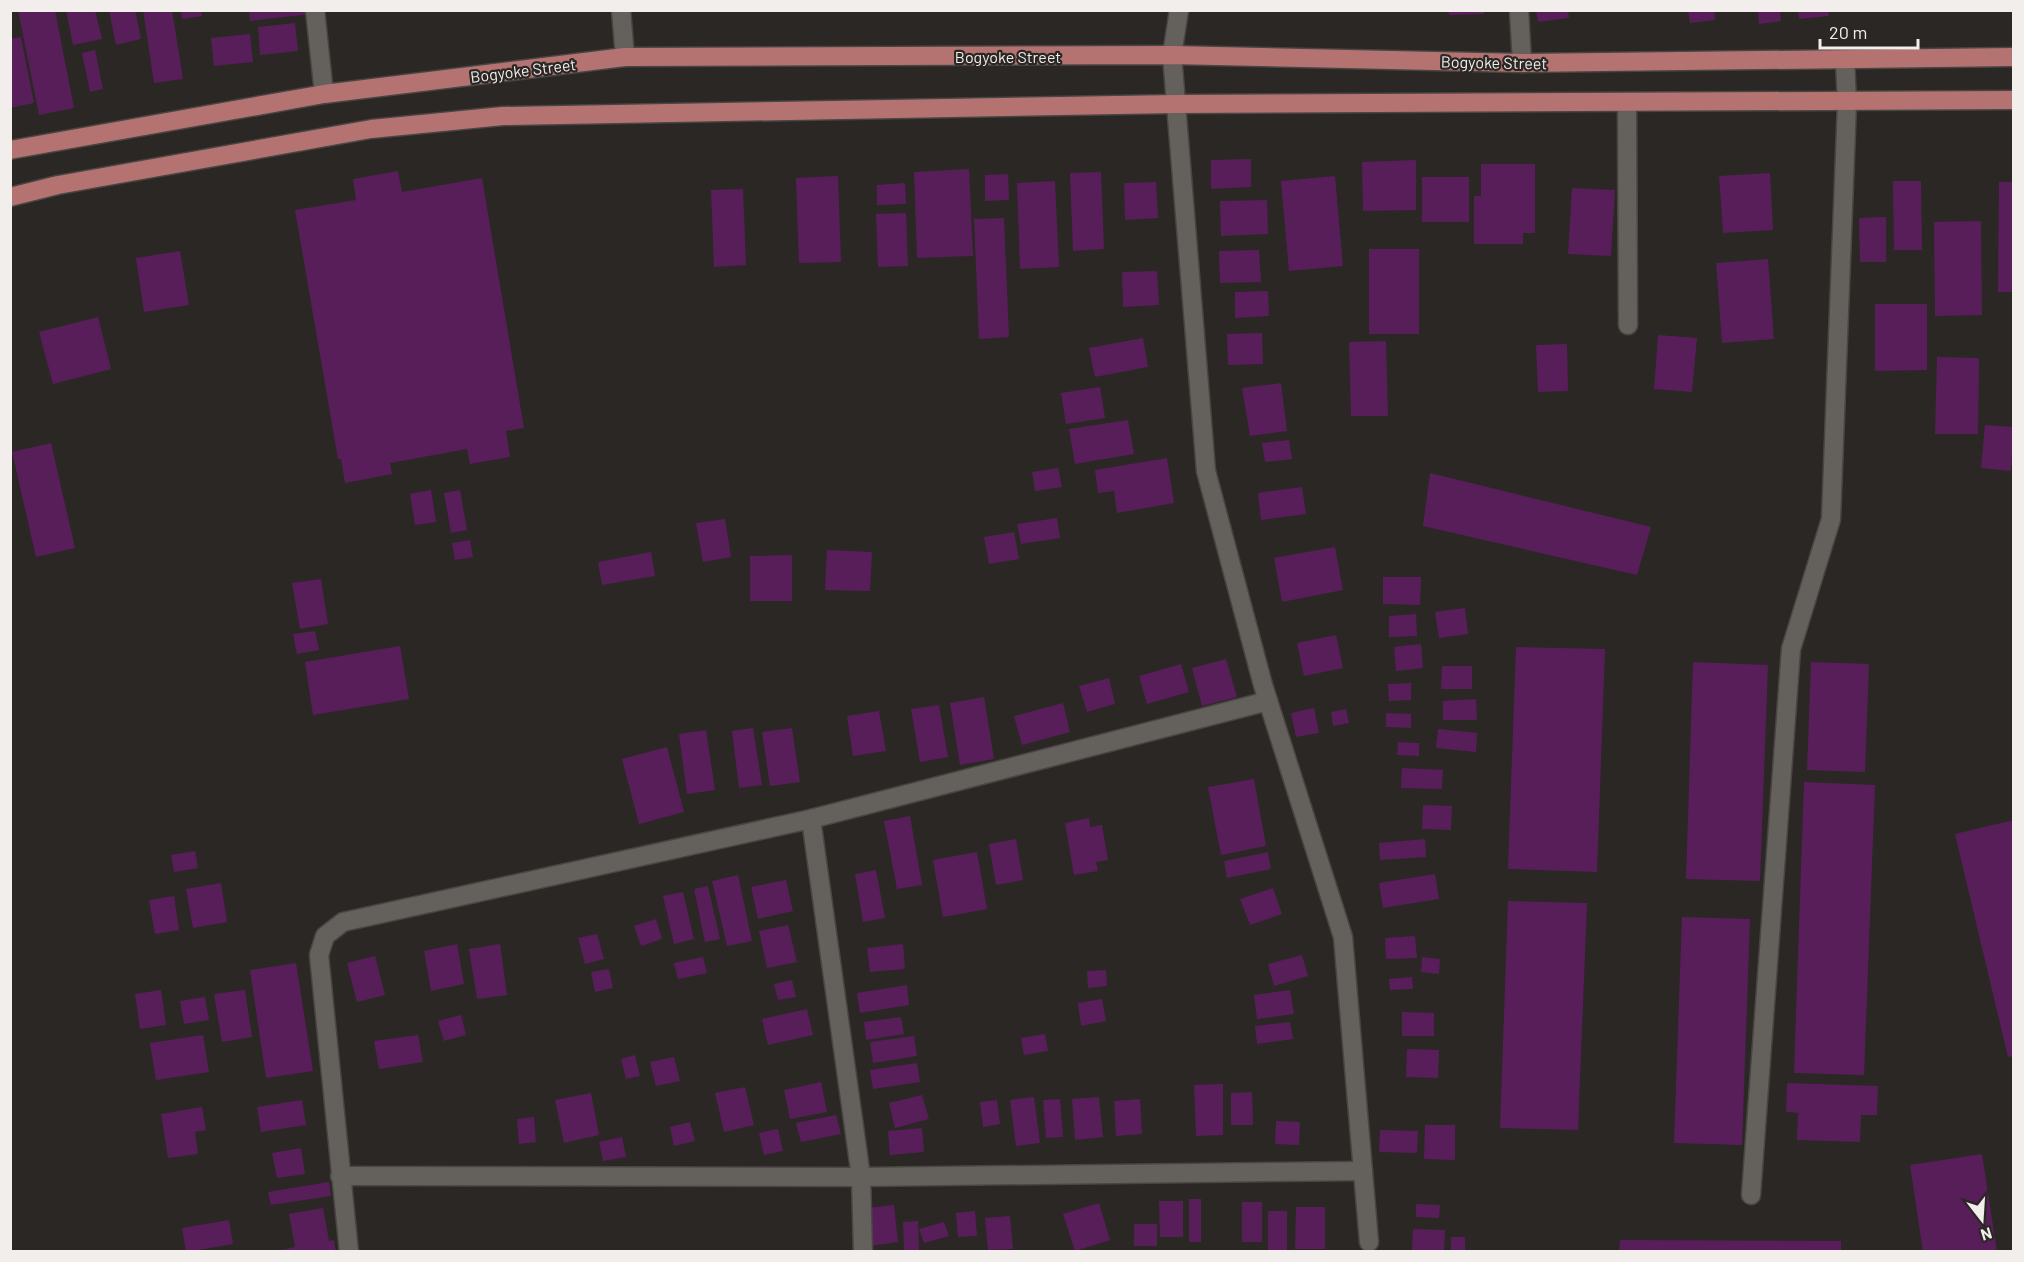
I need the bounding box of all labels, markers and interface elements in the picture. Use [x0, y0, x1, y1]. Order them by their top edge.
scale bar [1820, 12, 1918, 50]
text: 20 m [1829, 21, 1867, 43]
street label: Bogyoke Street [955, 47, 1061, 66]
street label: Bogyoke Street [1441, 52, 1547, 72]
street label: Bogyoke Street [469, 54, 577, 86]
north arrow [1952, 1190, 2012, 1250]
text: N [1979, 1224, 1994, 1245]

